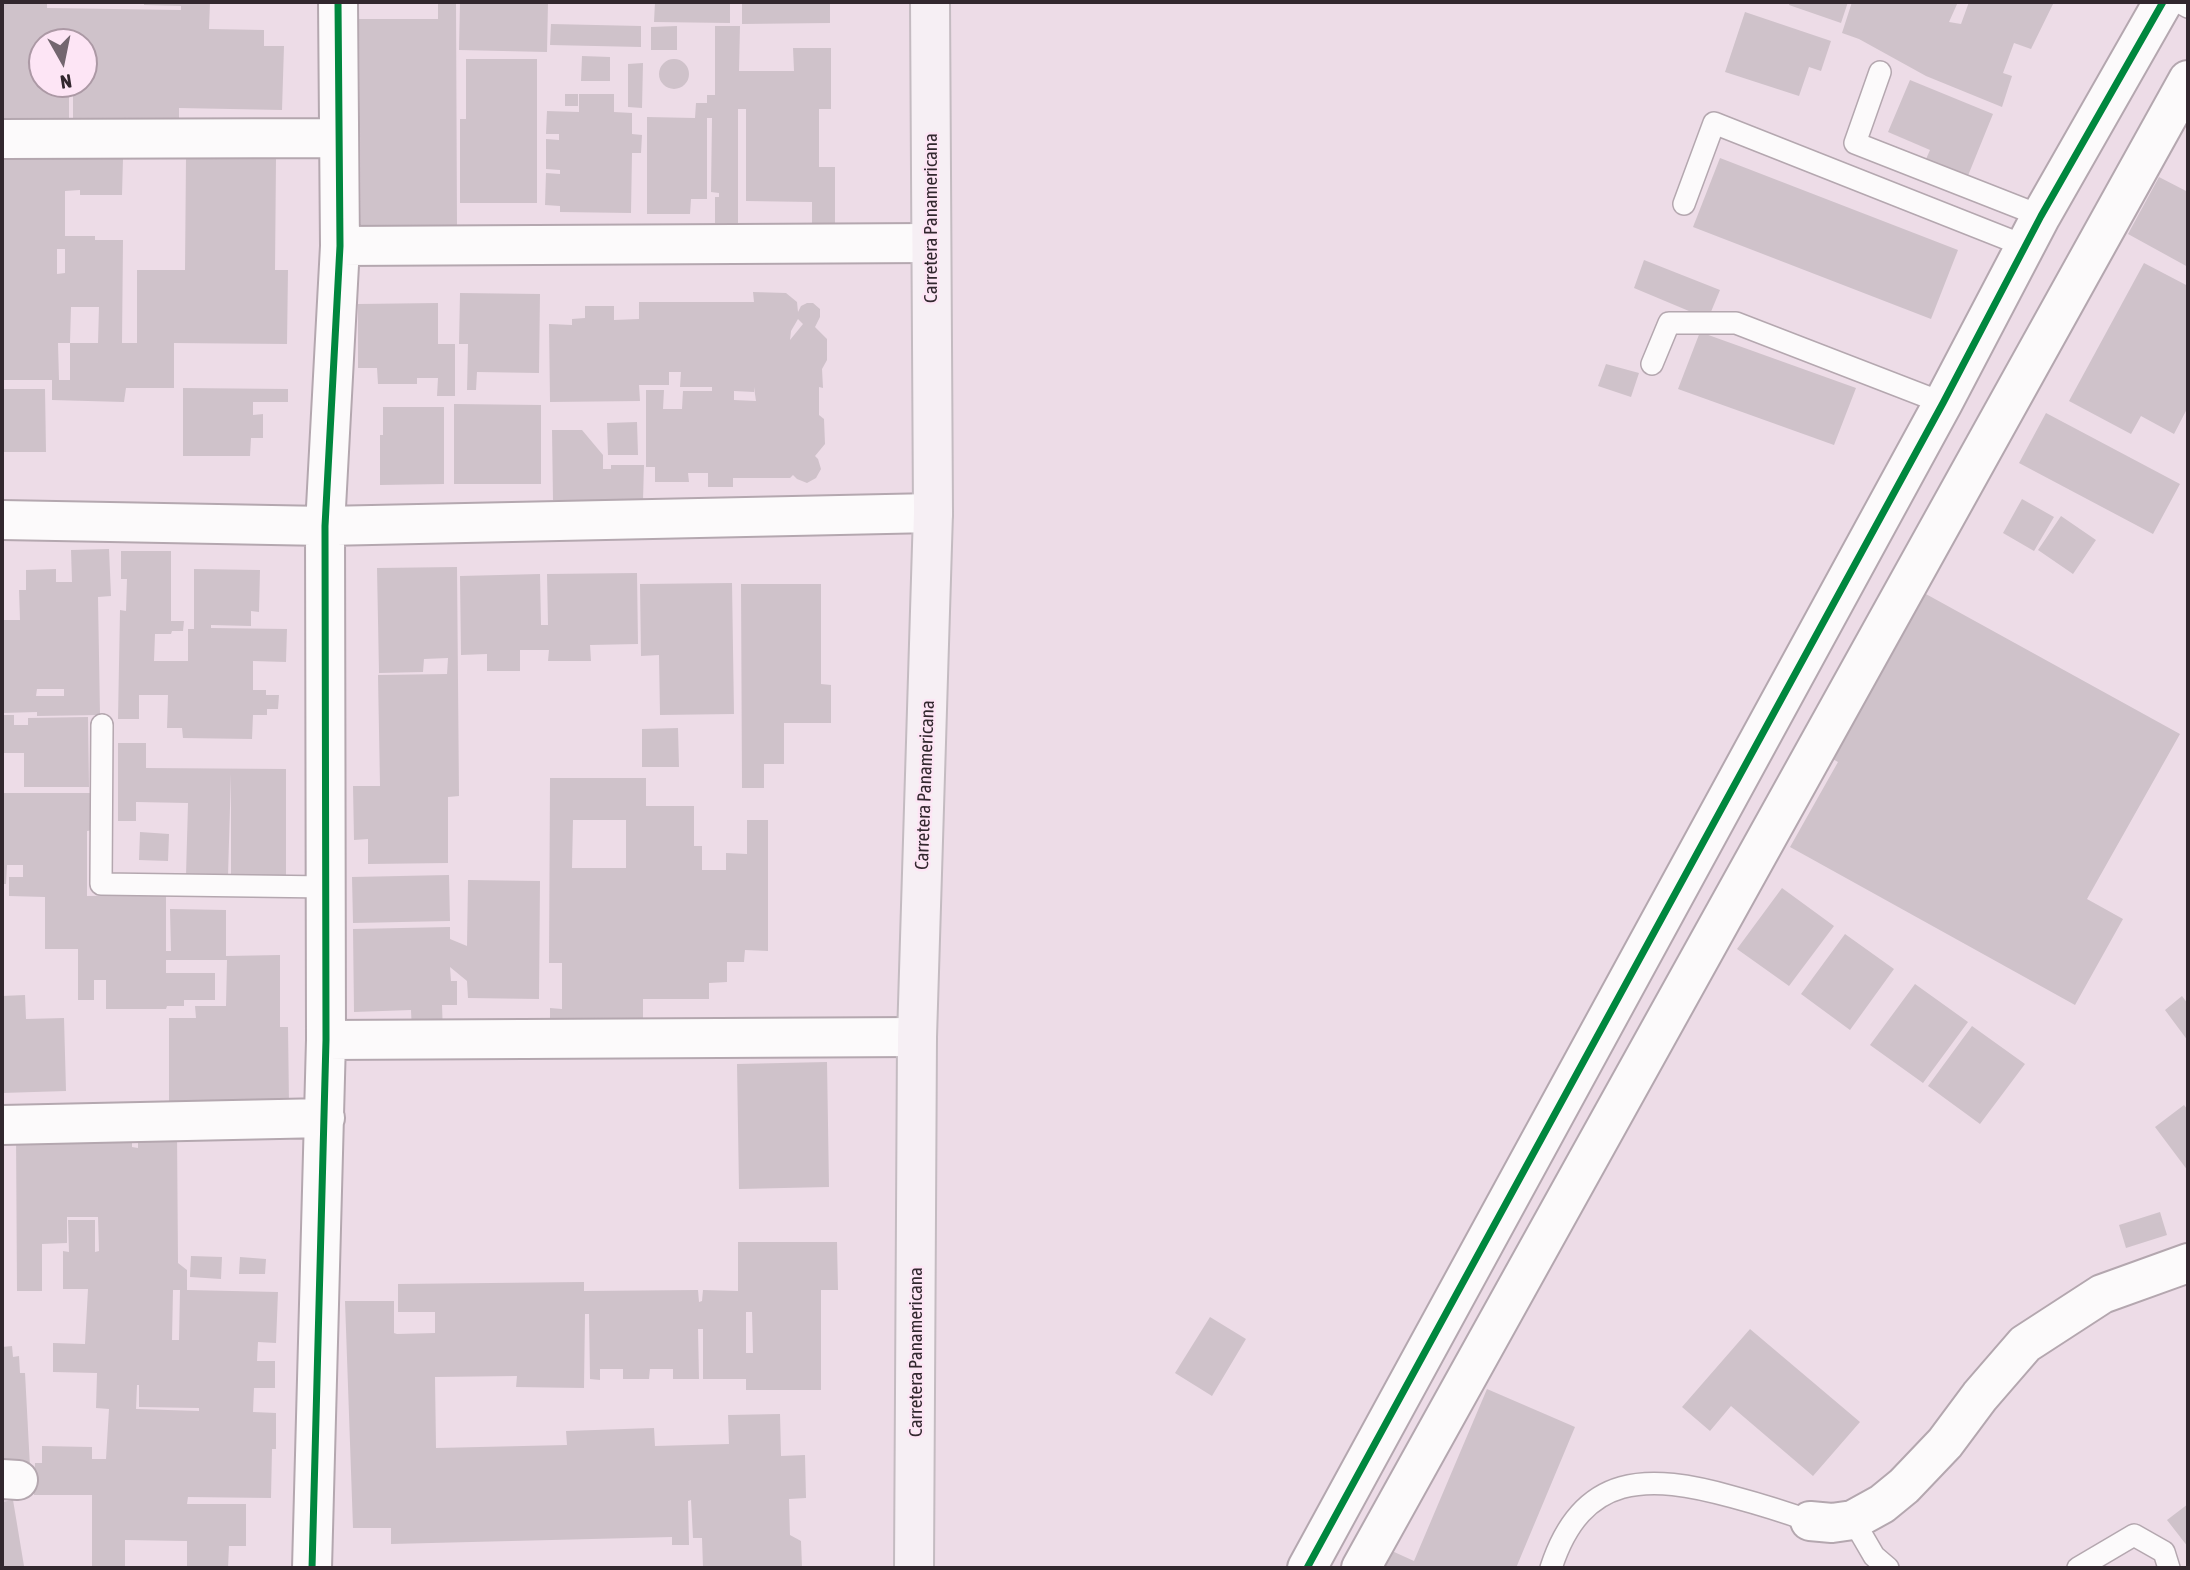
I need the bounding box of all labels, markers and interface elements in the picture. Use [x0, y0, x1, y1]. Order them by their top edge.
north arrow [28, 28, 98, 98]
text: N [59, 70, 73, 94]
street label: Carretera Panamericana [920, 133, 942, 303]
street label: Carretera Panamericana [911, 700, 939, 870]
street label: Carretera Panamericana [905, 1267, 927, 1437]

